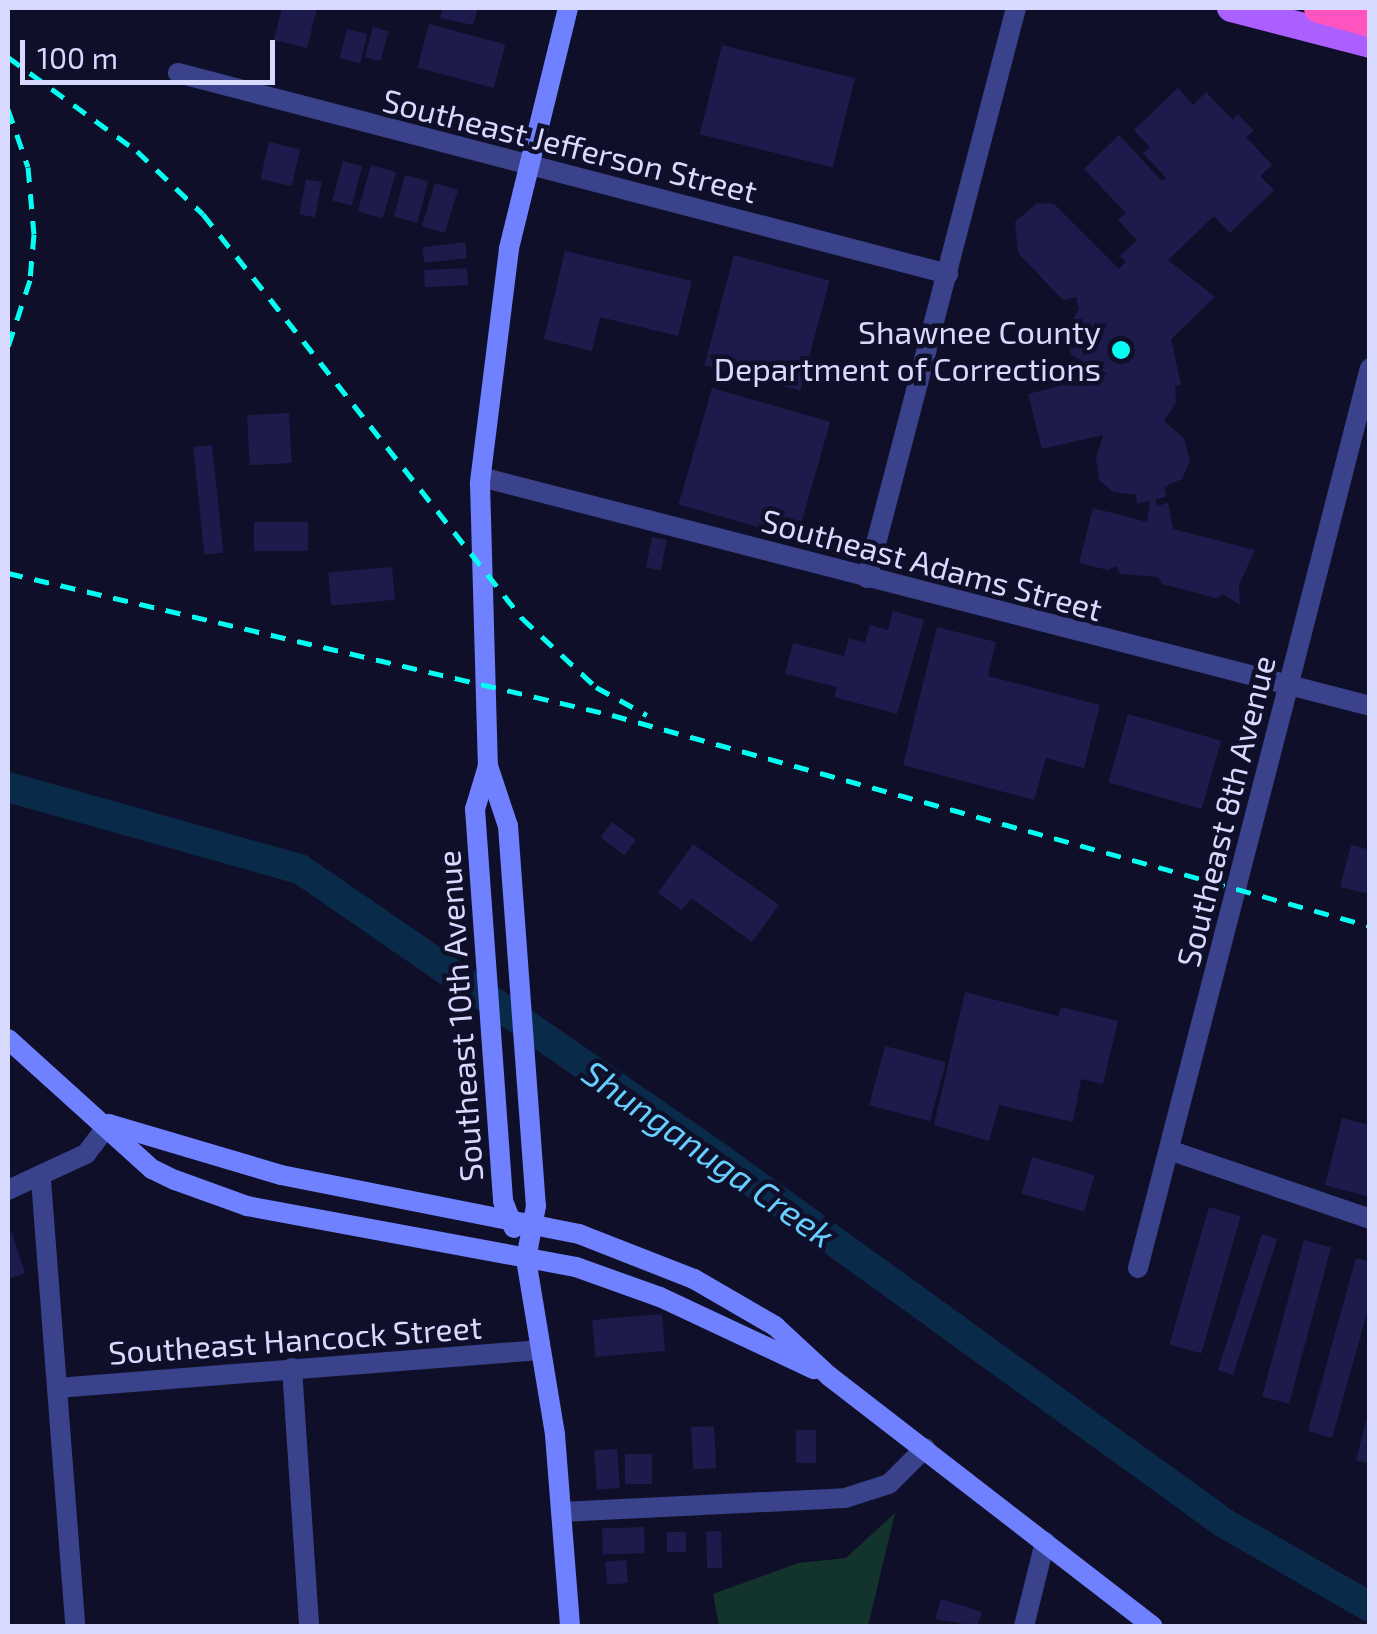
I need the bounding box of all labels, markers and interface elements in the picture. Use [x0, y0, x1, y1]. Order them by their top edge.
scale bar [25, 20, 280, 82]
text: 100 m [37, 39, 118, 75]
street label: Southeast Jefferson Street [378, 80, 762, 210]
place label: Shawnee County Department of Corrections [713, 313, 1101, 388]
marker: Shawnee County Department of Corrections [1110, 339, 1132, 361]
street label: Southeast Adams Street [757, 500, 1107, 628]
street label: Southeast 8th Avenue [1168, 651, 1282, 971]
street label: Southeast 10th Avenue [428, 849, 490, 1183]
water label: Shunganuga Creek [575, 1051, 843, 1255]
street label: Southeast Hancock Street [107, 1307, 483, 1371]

